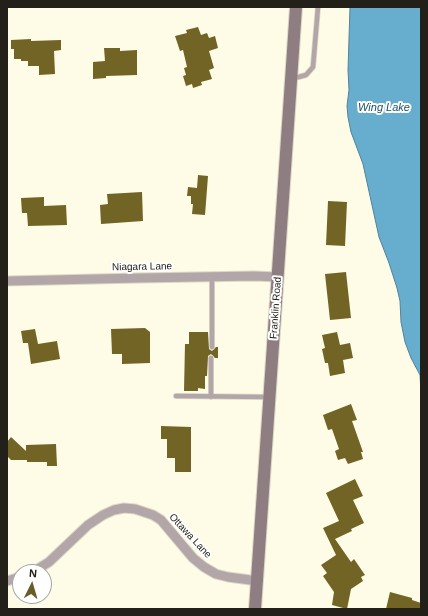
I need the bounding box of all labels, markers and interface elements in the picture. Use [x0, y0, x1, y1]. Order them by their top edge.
water label: Wing Lake [358, 101, 410, 115]
street label: Niagara Lane [112, 260, 172, 274]
street label: Franklin Road [268, 277, 284, 339]
street label: Ottawa Lane [166, 511, 214, 561]
north arrow [12, 564, 52, 604]
text: N [28, 567, 37, 579]

